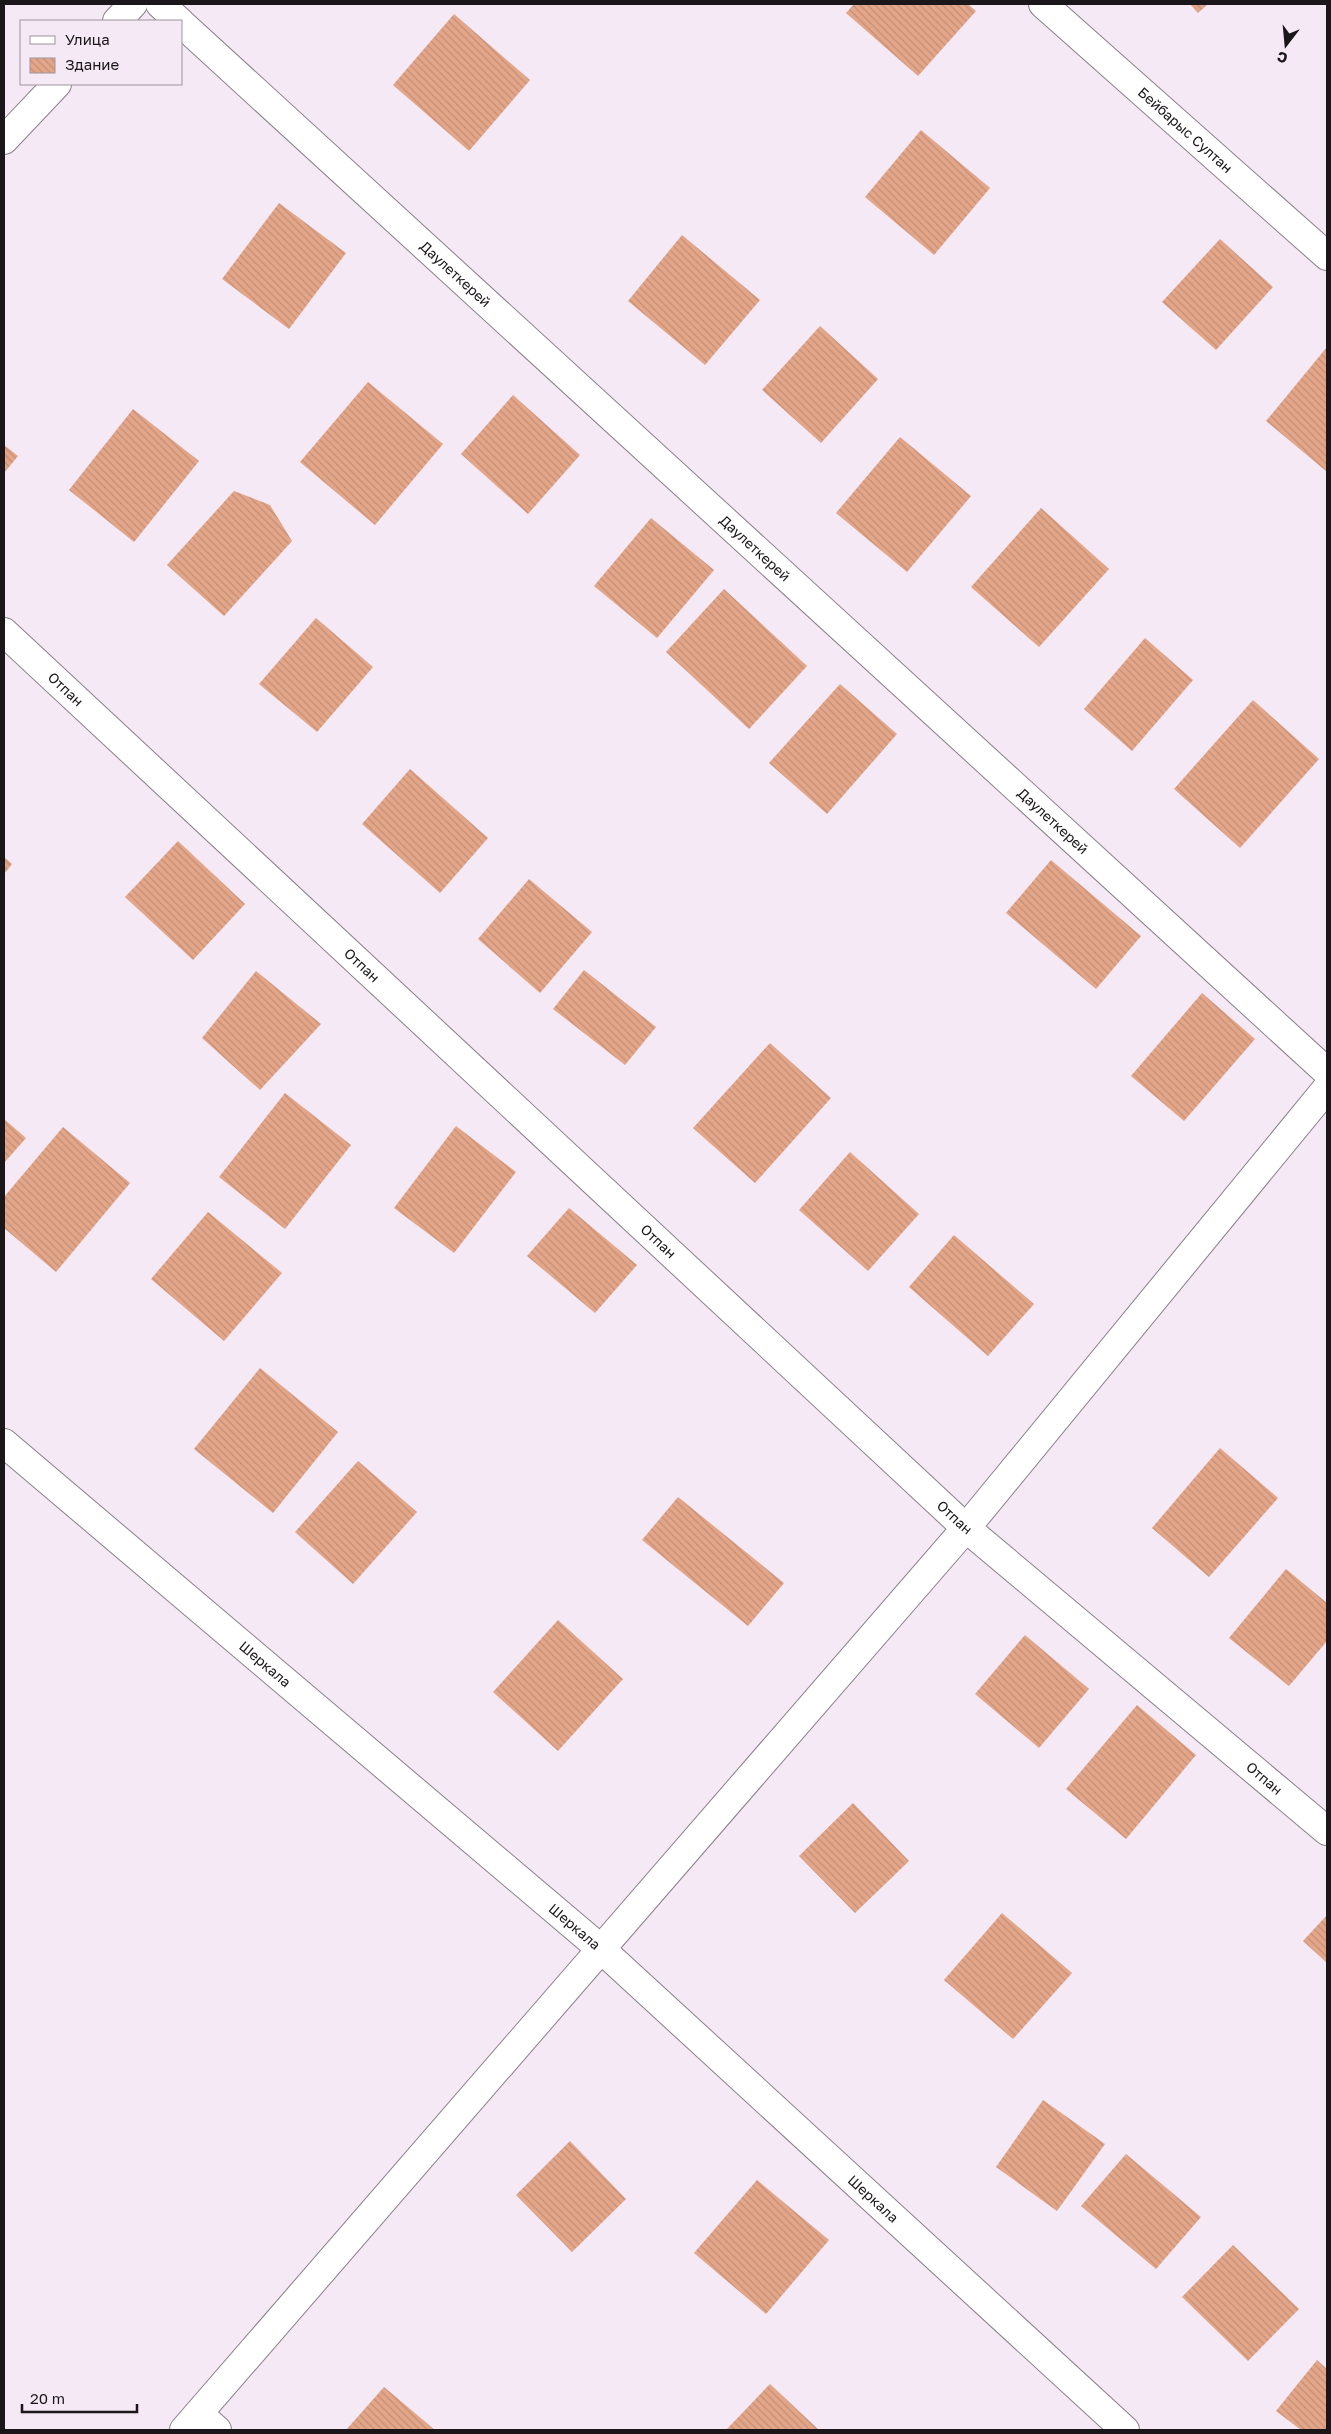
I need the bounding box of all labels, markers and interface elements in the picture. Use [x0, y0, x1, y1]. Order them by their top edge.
legend [20, 20, 182, 85]
north arrow [1261, 20, 1311, 70]
text: Улица [65, 30, 110, 48]
text: С [1275, 48, 1289, 68]
text: Здание [65, 55, 119, 73]
street label: Бейбарыс Султан [1135, 83, 1236, 176]
street label: Даулеткерей [417, 237, 495, 310]
street label: Даулеткерей [716, 511, 794, 584]
street label: Отпан [45, 668, 87, 709]
street label: Даулеткерей [1014, 784, 1092, 857]
street label: Отпан [341, 944, 383, 985]
street label: Отпан [637, 1220, 680, 1262]
street label: Отпан [934, 1496, 976, 1538]
street label: Шеркала [236, 1637, 294, 1690]
street label: Отпан [1243, 1758, 1286, 1798]
street label: Шеркала [546, 1900, 604, 1953]
street label: Шеркала [845, 2171, 902, 2226]
scale bar [22, 2382, 138, 2414]
text: 20 m [30, 2389, 65, 2407]

